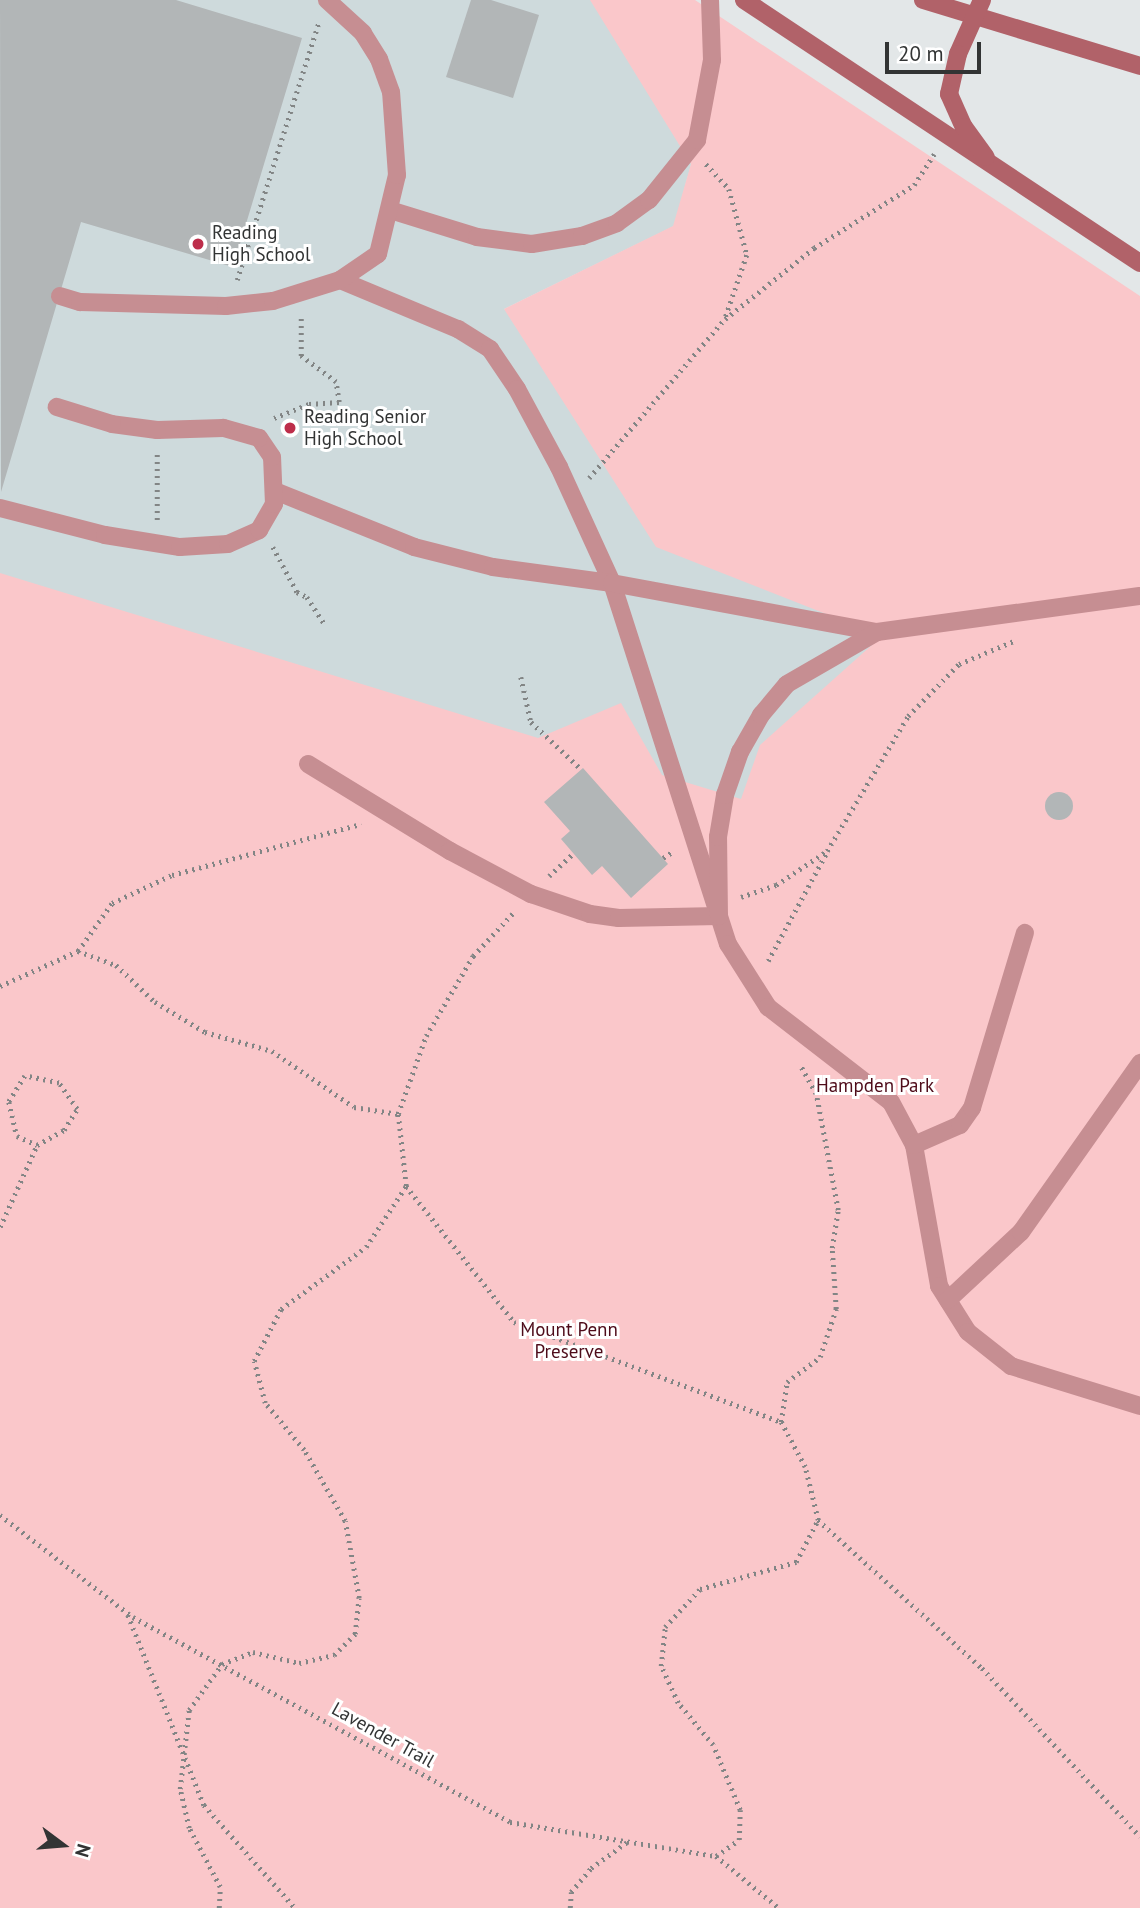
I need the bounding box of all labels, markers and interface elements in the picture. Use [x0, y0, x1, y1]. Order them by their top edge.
scale bar [888, 28, 984, 72]
text: 20 m [898, 40, 944, 67]
place label: Reading High School [212, 222, 310, 266]
marker: Reading High School [190, 236, 206, 252]
place label: Reading Senior High School [304, 406, 426, 450]
marker: Reading Senior High School [282, 420, 298, 436]
park label: Hampden Park [816, 1075, 934, 1097]
park label: Mount Penn Preserve [520, 1319, 618, 1363]
street label: Lavender Trail [327, 1697, 439, 1773]
north arrow [28, 1810, 98, 1880]
text: N [70, 1841, 96, 1860]

